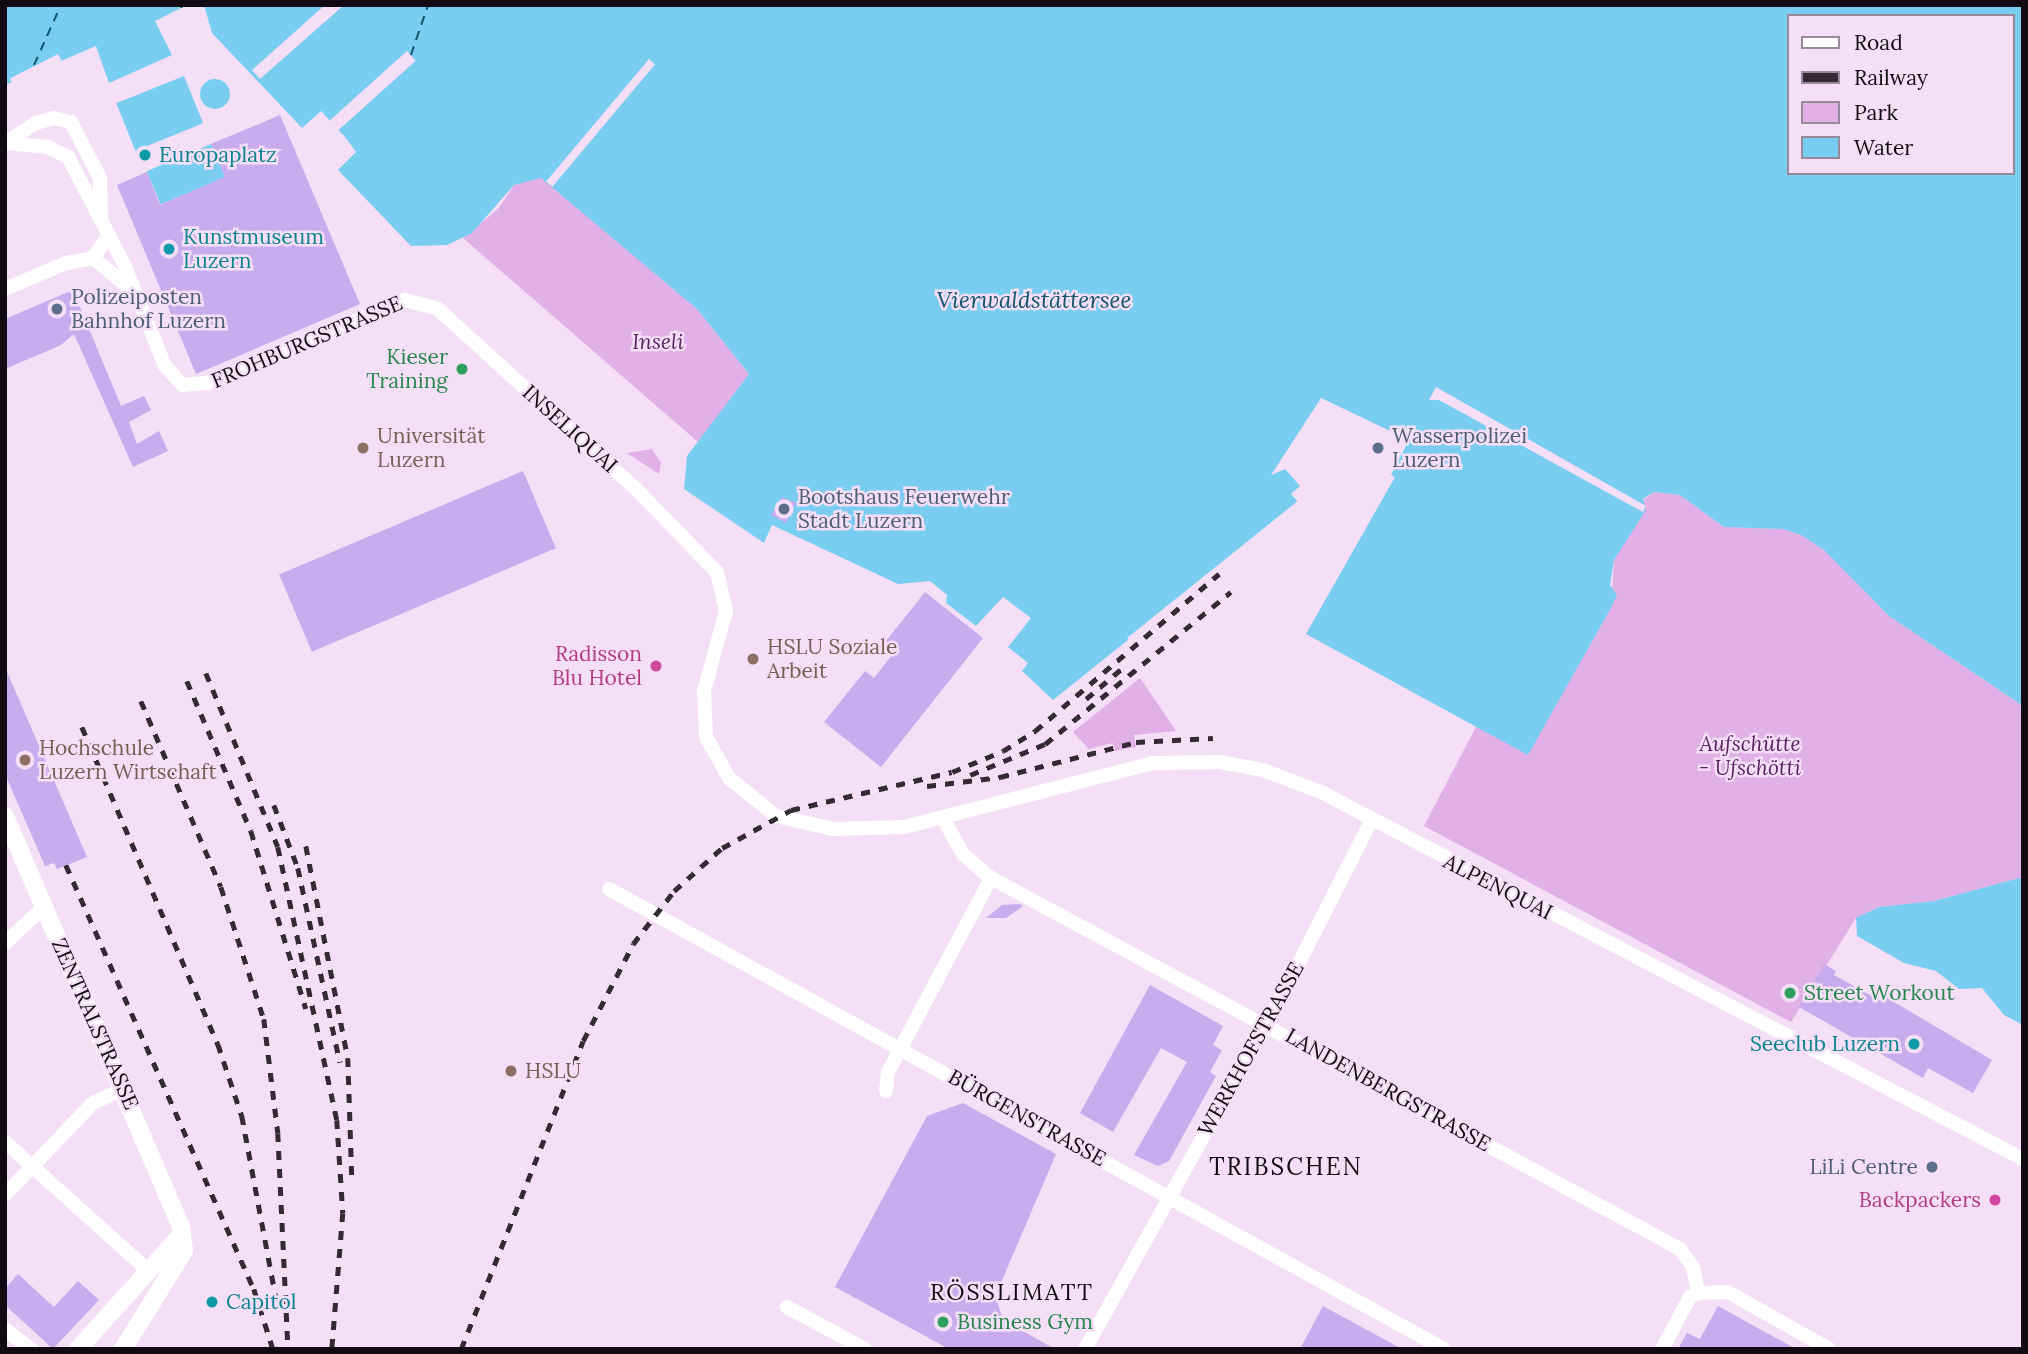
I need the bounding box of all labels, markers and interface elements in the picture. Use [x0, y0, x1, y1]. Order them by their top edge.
legend [1786, 14, 2014, 175]
text: Road [1854, 29, 1903, 56]
text: Railway [1854, 64, 1928, 91]
text: Park [1854, 99, 1898, 126]
text: Water [1854, 134, 1913, 161]
place label: Europaplatz [159, 142, 277, 168]
marker: Europaplatz [137, 147, 153, 163]
place label: Kunstmuseum Luzern [183, 224, 324, 274]
marker: Kunstmuseum Luzern [161, 241, 177, 257]
place label: Polizeiposten Bahnhof Luzern [71, 284, 226, 334]
water label: Vierwaldstättersee [937, 286, 1131, 314]
street label: FROHBURGSTRASSE [208, 290, 406, 394]
marker: Polizeiposten Bahnhof Luzern [49, 301, 65, 317]
park label: Inseli [632, 329, 684, 355]
place label: Kieser Training [366, 344, 448, 394]
marker: Kieser Training [454, 361, 470, 377]
street label: INSELIQUAI [517, 380, 623, 478]
place label: Universität Luzern [377, 423, 485, 473]
place label: Wasserpolizei Luzern [1392, 423, 1527, 473]
marker: Universität Luzern [355, 440, 371, 456]
marker: Wasserpolizei Luzern [1370, 440, 1386, 456]
place label: Bootshaus Feuerwehr Stadt Luzern [798, 484, 1010, 534]
marker: Bootshaus Feuerwehr Stadt Luzern [776, 501, 792, 517]
place label: HSLU Soziale Arbeit [767, 634, 897, 684]
place label: Radisson Blu Hotel [552, 641, 642, 691]
marker: HSLU Soziale Arbeit [745, 651, 761, 667]
marker: Radisson Blu Hotel [648, 658, 664, 674]
park label: Aufschütte - Ufschötti [1699, 731, 1801, 781]
place label: Hochschule Luzern Wirtschaft [39, 735, 217, 785]
marker: Hochschule Luzern Wirtschaft [17, 752, 33, 768]
street label: ALPENQUAI [1439, 849, 1557, 925]
street label: ZENTRALSTRASSE [46, 935, 144, 1113]
street label: WERKHOFSTRASSE [1193, 958, 1309, 1140]
place label: Street Workout [1804, 980, 1955, 1006]
marker: Street Workout [1782, 985, 1798, 1001]
street label: LANDENBERGSTRASSE [1281, 1023, 1495, 1157]
place label: Seeclub Luzern [1750, 1031, 1900, 1057]
marker: Seeclub Luzern [1906, 1036, 1922, 1052]
place label: HSLU [525, 1058, 581, 1084]
marker: HSLU [503, 1063, 519, 1079]
street label: BÜRGENSTRASSE [944, 1064, 1110, 1172]
district label: TRIBSCHEN [1210, 1153, 1362, 1181]
place label: LiLi Centre [1809, 1154, 1918, 1180]
marker: LiLi Centre [1924, 1159, 1940, 1175]
place label: Backpackers [1859, 1187, 1981, 1213]
marker: Backpackers [1987, 1192, 2003, 1208]
district label: RÖSSLIMATT [931, 1278, 1093, 1306]
place label: Capitol [226, 1289, 296, 1315]
marker: Capitol [204, 1294, 220, 1310]
place label: Business Gym [957, 1309, 1093, 1335]
marker: Business Gym [935, 1314, 951, 1330]

